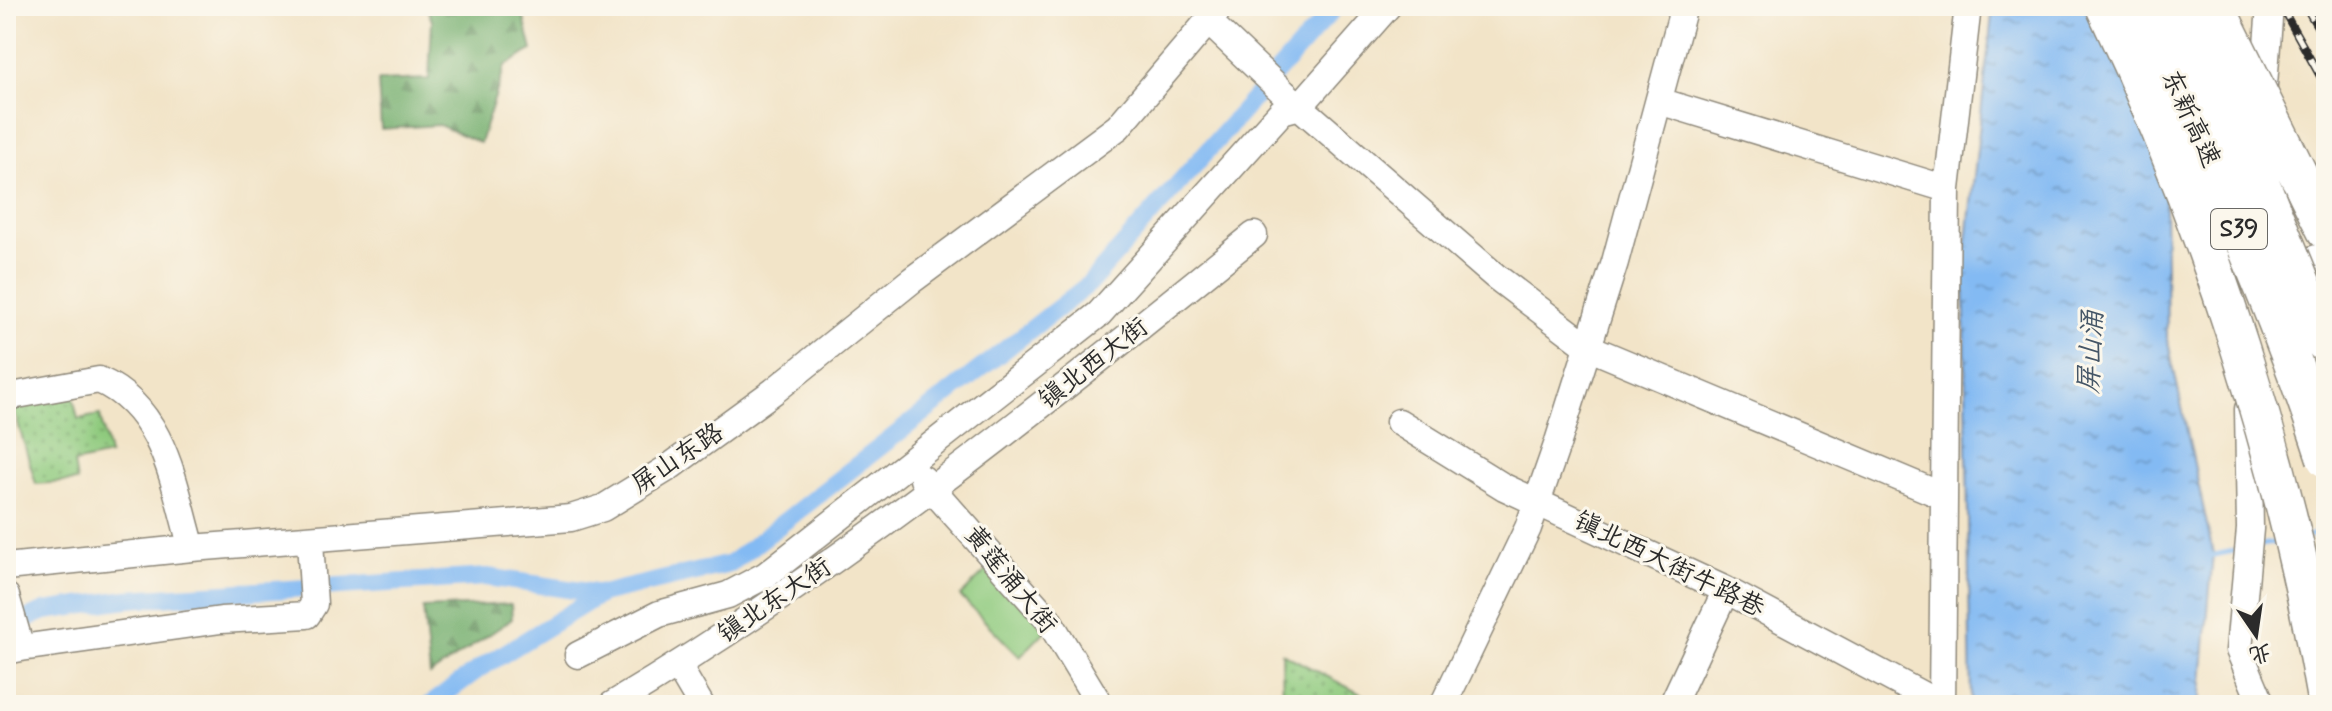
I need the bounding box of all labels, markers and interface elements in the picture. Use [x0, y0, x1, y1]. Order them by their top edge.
street label: 东新高速 [2153, 65, 2227, 173]
road number: S39 [2211, 209, 2267, 249]
water label: 屏山涌 [2071, 308, 2113, 395]
street label: 镇北西大街 [1032, 311, 1156, 417]
street label: 屏山东路 [625, 416, 731, 502]
street label: 镇北西大街牛路巷 [1568, 504, 1770, 626]
street label: 黄莲涌大街 [956, 519, 1064, 641]
street label: 镇北东大街 [712, 551, 838, 651]
north arrow [2216, 595, 2296, 675]
text: 北 [2246, 636, 2274, 669]

